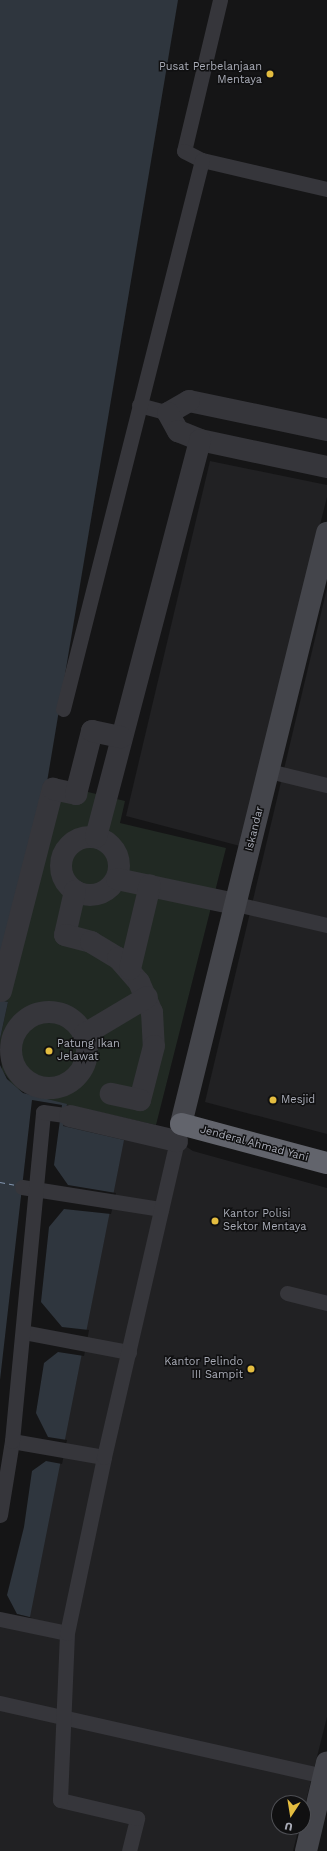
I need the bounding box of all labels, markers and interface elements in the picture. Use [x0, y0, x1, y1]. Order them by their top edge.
place label: Pusat Perbelanjaan Mentaya [159, 61, 262, 87]
marker: Pusat Perbelanjaan Mentaya [265, 69, 275, 79]
street label: Iskandar [243, 805, 267, 853]
place label: Patung Ikan Jelawat [57, 1038, 120, 1064]
marker: Patung Ikan Jelawat [44, 1046, 54, 1056]
place label: Mesjid [281, 1093, 315, 1107]
marker: Mesjid [268, 1095, 278, 1105]
street label: Jenderal Ahmad Yani [198, 1123, 310, 1165]
place label: Kantor Polisi Sektor Mentaya [223, 1208, 307, 1234]
marker: Kantor Polisi Sektor Mentaya [210, 1216, 220, 1226]
place label: Kantor Pelindo III Sampit [164, 1356, 243, 1382]
marker: Kantor Pelindo III Sampit [246, 1364, 256, 1374]
north arrow [271, 1795, 311, 1835]
text: U [283, 1819, 294, 1833]

